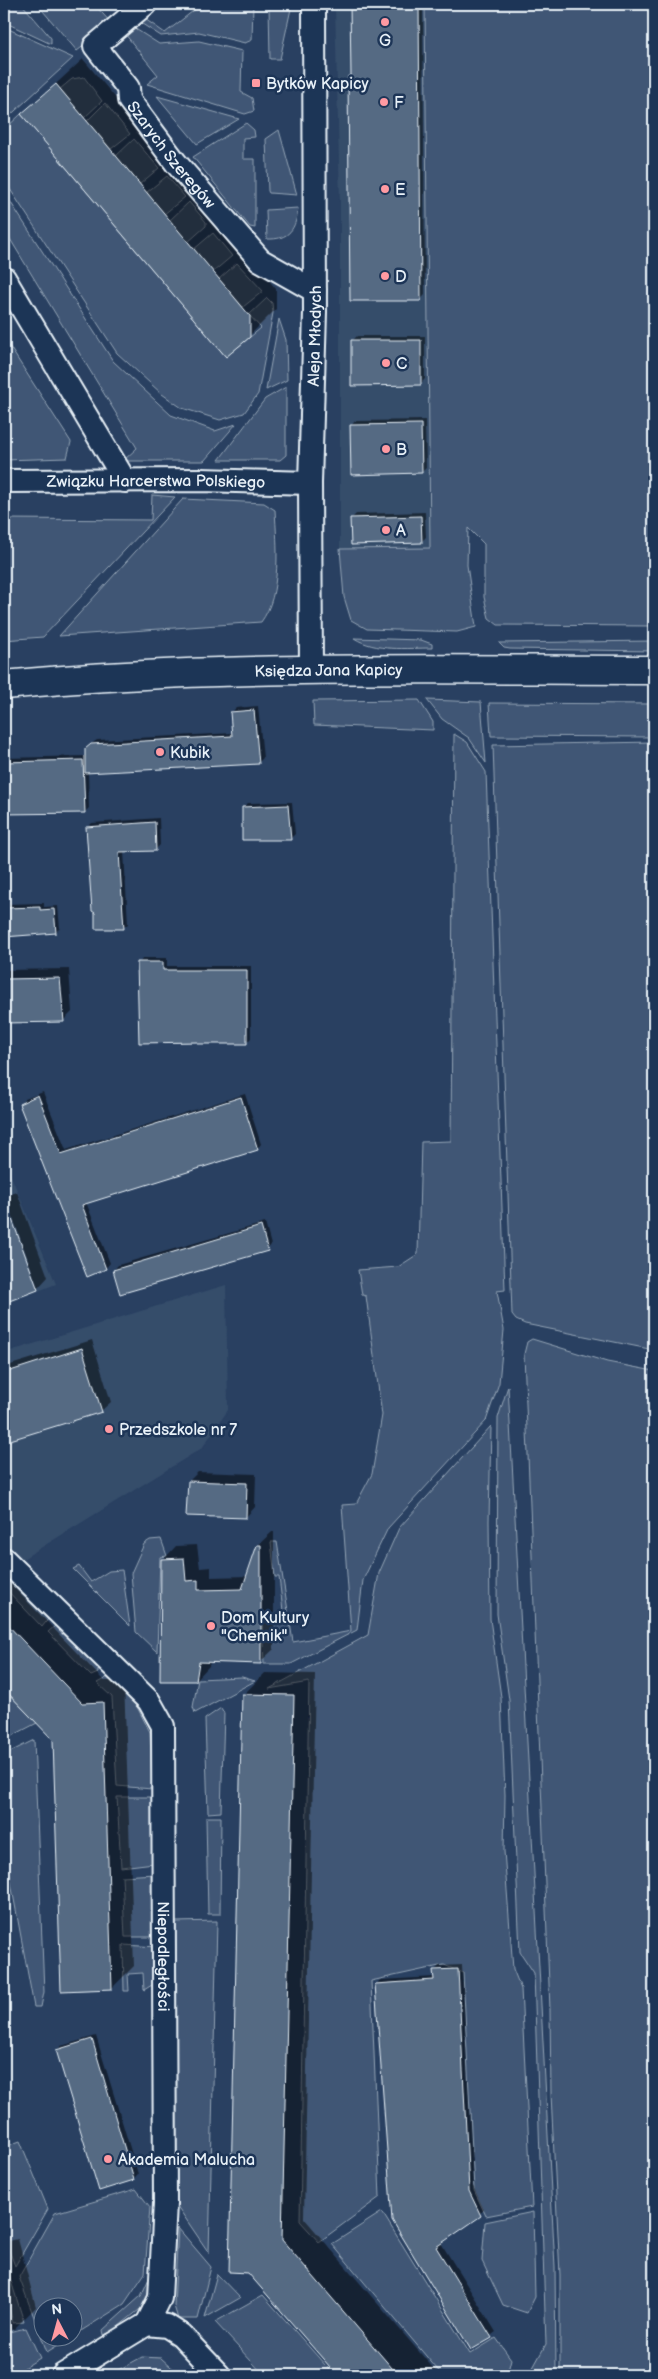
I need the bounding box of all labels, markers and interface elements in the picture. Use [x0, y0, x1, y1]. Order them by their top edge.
marker: G [379, 16, 391, 28]
place label: G [379, 32, 391, 51]
place label: Bytków Kapicy [266, 75, 369, 94]
marker: Bytków Kapicy [250, 77, 262, 89]
place label: F [394, 94, 404, 113]
marker: F [378, 96, 390, 108]
street label: Szarych Szeregów [122, 98, 219, 213]
place label: E [395, 181, 406, 200]
marker: E [379, 183, 391, 195]
place label: D [395, 268, 407, 287]
marker: D [379, 270, 391, 282]
street label: Aleja Młodych [305, 285, 326, 387]
place label: C [396, 355, 407, 374]
marker: C [380, 357, 392, 369]
place label: B [396, 441, 407, 460]
marker: B [380, 443, 392, 455]
street label: Związku Harcerstwa Polskiego [46, 472, 265, 493]
place label: A [396, 522, 406, 541]
marker: A [380, 524, 392, 536]
street label: Księdza Jana Kapicy [254, 661, 403, 682]
place label: Kubik [170, 744, 210, 763]
marker: Kubik [154, 746, 166, 758]
place label: Przedszkole nr 7 [119, 1421, 237, 1440]
marker: Przedszkole nr 7 [103, 1423, 115, 1435]
place label: Dom Kultury "Chemik" [221, 1609, 310, 1646]
marker: Dom Kultury "Chemik" [205, 1620, 217, 1632]
street label: Niepodległości [153, 1901, 172, 2012]
place label: Akademia Malucha [118, 2151, 255, 2170]
marker: Akademia Malucha [102, 2153, 114, 2165]
north arrow [32, 2296, 82, 2346]
text: N [51, 2301, 63, 2319]

